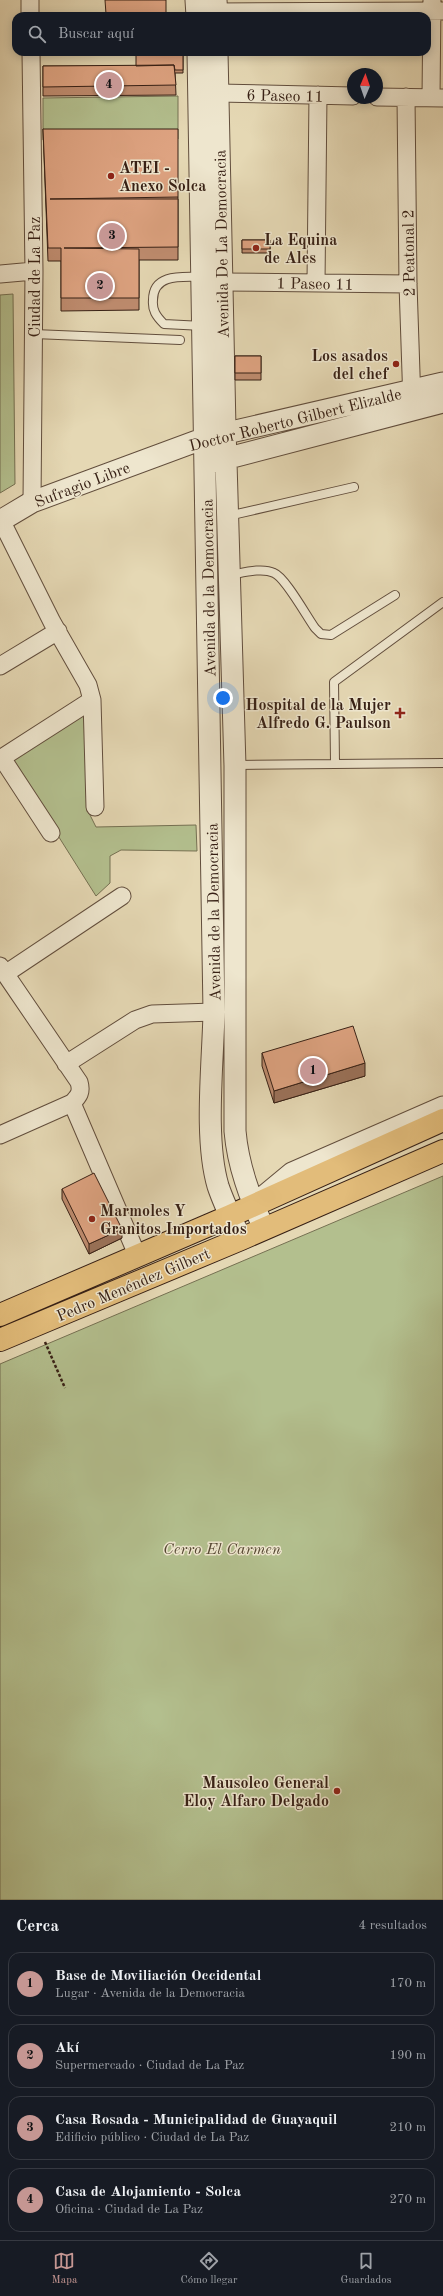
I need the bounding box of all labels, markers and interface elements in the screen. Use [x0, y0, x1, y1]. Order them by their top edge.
search box [12, 12, 431, 56]
icon: search [26, 23, 48, 45]
text: Buscar aquí [58, 27, 134, 42]
north arrow [347, 68, 383, 104]
pin: 4 [96, 70, 122, 100]
street label: 6 Paseo 11 [246, 88, 324, 106]
street label: Avenida De La Democracia [213, 149, 233, 338]
place label: ATEI - Anexo Solca [119, 161, 206, 195]
marker: ATEI - Anexo Solca [106, 171, 116, 181]
street label: 2 Peatonal 2 [401, 209, 419, 297]
street label: Ciudad de La Paz [28, 216, 44, 338]
pin: 3 [99, 221, 125, 251]
place label: La Equina de Ales [264, 233, 337, 267]
marker: La Equina de Ales [251, 243, 261, 253]
pin: 2 [87, 271, 113, 301]
street label: 1 Paseo 11 [276, 276, 354, 294]
place label: Los asados del chef [311, 349, 389, 383]
marker: Los asados del chef [391, 359, 401, 369]
street label: Doctor Roberto Gilbert Elizalde [188, 387, 403, 455]
street label: Sufragio Libre [33, 460, 133, 511]
street label: Avenida de la Democracia [200, 499, 220, 677]
your location [213, 688, 233, 708]
place label: Hospital de la Mujer Alfredo G. Paulson [245, 698, 391, 732]
marker: Hospital de la Mujer Alfredo G. Paulson [394, 707, 406, 719]
street label: Avenida de la Democracia [205, 823, 225, 1001]
pin: 1 [300, 1056, 326, 1086]
place label: Marmoles Y Granitos Importados [100, 1204, 247, 1238]
marker: Marmoles Y Granitos Importados [87, 1214, 97, 1224]
street label: Pedro Menéndez Gilbert [55, 1246, 213, 1325]
park label: Cerro El Carmen [163, 1542, 281, 1558]
place label: Mausoleo General Eloy Alfaro Delgado [183, 1776, 329, 1810]
marker: Mausoleo General Eloy Alfaro Delgado [332, 1786, 342, 1796]
text: Cerca [16, 1918, 59, 1935]
text: 4 resultados [359, 1919, 427, 1932]
text: Base de Moviliación Occidental [55, 1969, 261, 1984]
text: 1 [26, 1977, 34, 1990]
text: 170 m [389, 1977, 426, 1990]
text: Lugar · Avenida de la Democracia [55, 1987, 245, 2000]
text: Akí [55, 2041, 79, 2056]
text: 2 [26, 2049, 34, 2062]
text: 190 m [389, 2049, 426, 2062]
text: Supermercado · Ciudad de La Paz [55, 2059, 244, 2072]
text: Casa Rosada - Municipalidad de Guayaquil [55, 2113, 337, 2128]
text: 3 [26, 2121, 34, 2134]
text: 210 m [389, 2121, 426, 2134]
text: Edificio público · Ciudad de La Paz [55, 2131, 249, 2144]
text: Casa de Alojamiento - Solca [55, 2185, 241, 2200]
text: 4 [26, 2193, 34, 2206]
text: 270 m [389, 2193, 426, 2206]
text: Oficina · Ciudad de La Paz [55, 2203, 203, 2216]
tab: Mapa [52, 2250, 77, 2288]
tab: Cómo llegar [180, 2250, 237, 2288]
tab: Guardados [341, 2250, 391, 2288]

